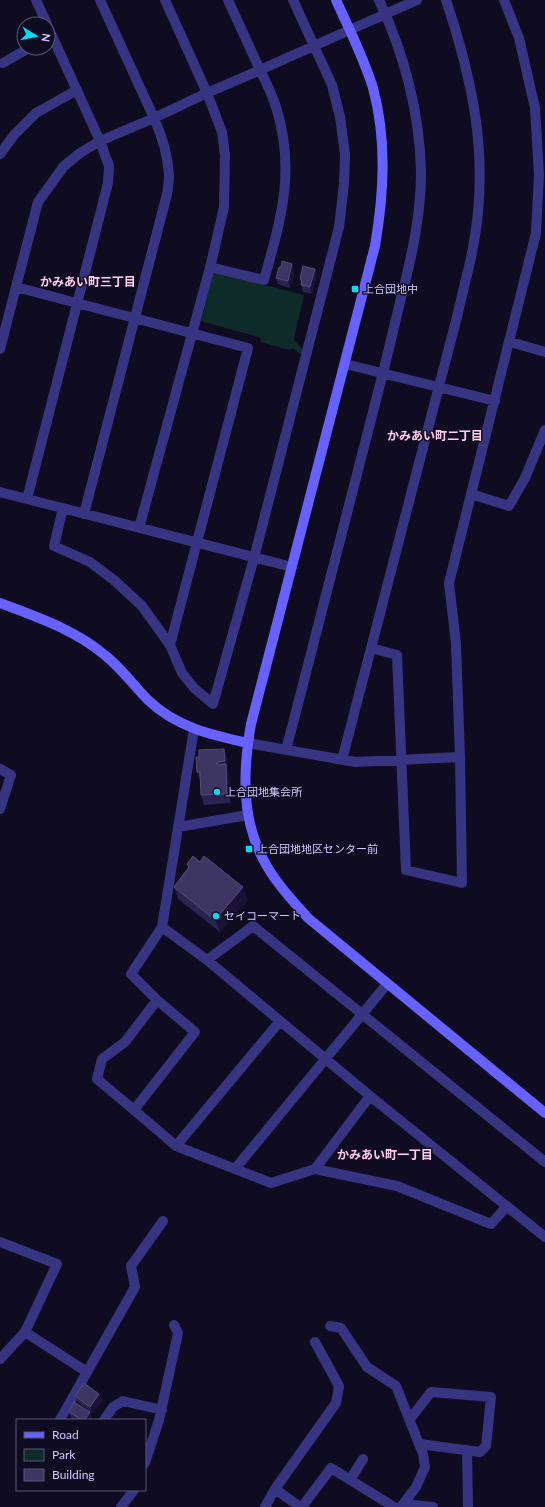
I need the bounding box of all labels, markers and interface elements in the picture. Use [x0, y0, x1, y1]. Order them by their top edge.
north arrow [16, 16, 56, 56]
text: N [39, 33, 53, 43]
district label: かみあい町三丁目 [40, 274, 136, 289]
place label: 上合団地中 [363, 282, 418, 295]
marker: 上合団地中 [350, 284, 360, 294]
district label: かみあい町二丁目 [387, 428, 483, 443]
place label: 上合団地集会所 [225, 785, 303, 798]
marker: 上合団地集会所 [212, 787, 222, 797]
place label: 上合団地地区センター前 [257, 842, 378, 855]
marker: 上合団地地区センター前 [244, 844, 254, 854]
place label: セイコーマート [224, 909, 301, 922]
marker: セイコーマート [211, 911, 221, 921]
district label: かみあい町一丁目 [337, 1147, 433, 1162]
legend [16, 1419, 146, 1491]
text: Road [52, 1427, 79, 1442]
text: Park [52, 1447, 76, 1462]
text: Building [52, 1467, 95, 1482]

